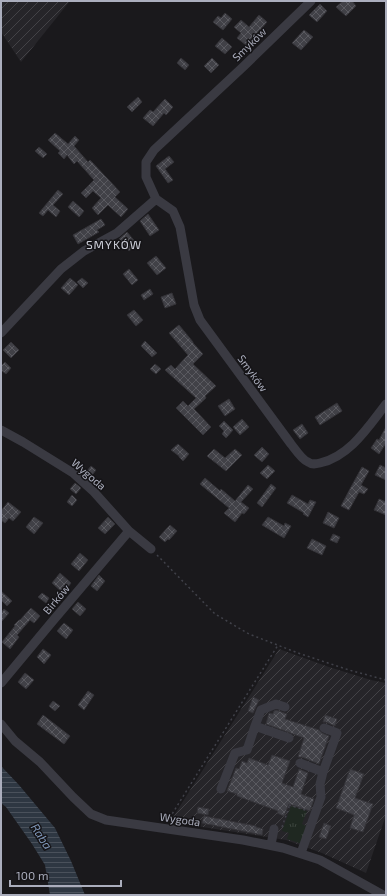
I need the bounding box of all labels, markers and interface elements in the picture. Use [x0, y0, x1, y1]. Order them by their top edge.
street label: Smyków [229, 25, 269, 63]
district label: SMYKÓW [86, 237, 142, 251]
street label: Smyków [235, 352, 271, 394]
street label: Wygoda [69, 456, 109, 492]
street label: Birków [40, 582, 72, 616]
street label: Wygoda [159, 810, 201, 828]
water label: Raba [29, 820, 56, 852]
scale bar [10, 862, 121, 888]
text: 100 m [16, 868, 48, 882]

